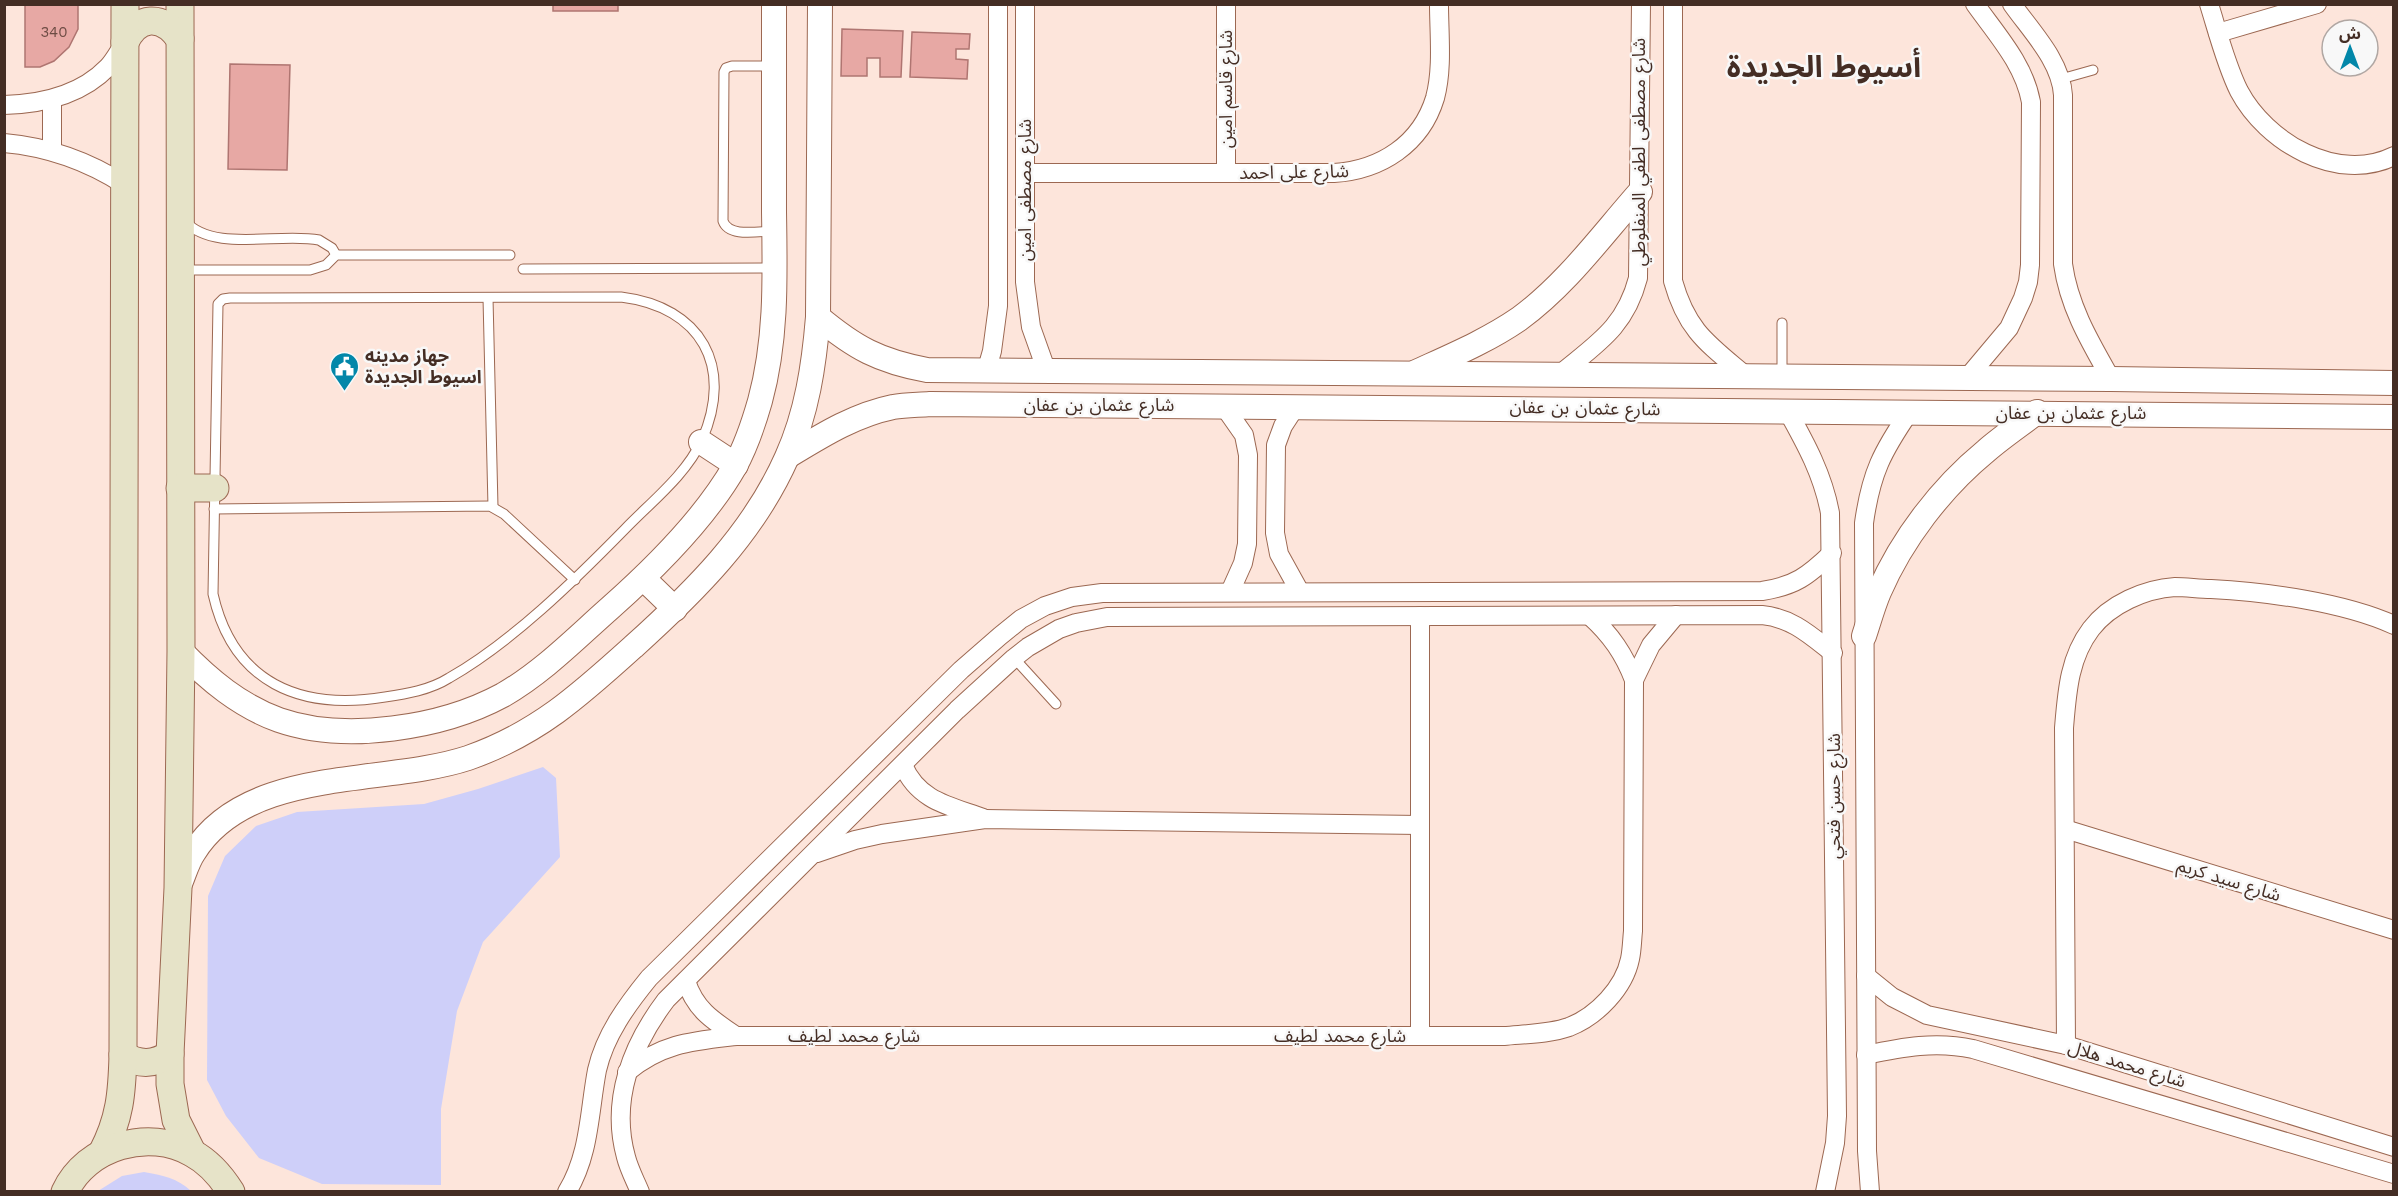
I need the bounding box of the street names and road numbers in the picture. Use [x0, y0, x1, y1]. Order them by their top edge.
street label: شارع قاسم امين [1215, 30, 1240, 148]
street label: شارع مصطفى لطفي المنفلوطي [1628, 38, 1653, 266]
street label: شارع مصطفى امين [1014, 119, 1039, 261]
street label: شارع على احمد [1239, 160, 1349, 187]
street label: شارع عثمان بن عفان [1024, 394, 1174, 419]
street label: شارع عثمان بن عفان [1509, 396, 1661, 423]
street label: شارع عثمان بن عفان [1996, 402, 2146, 427]
street label: شارع حسن فتحي [1823, 733, 1848, 859]
street label: شارع سيد كريم [2174, 854, 2284, 909]
street label: شارع محمد لطيف [788, 1025, 920, 1050]
street label: شارع محمد لطيف [1274, 1025, 1406, 1050]
street label: شارع محمد هلال [2065, 1036, 2188, 1095]

